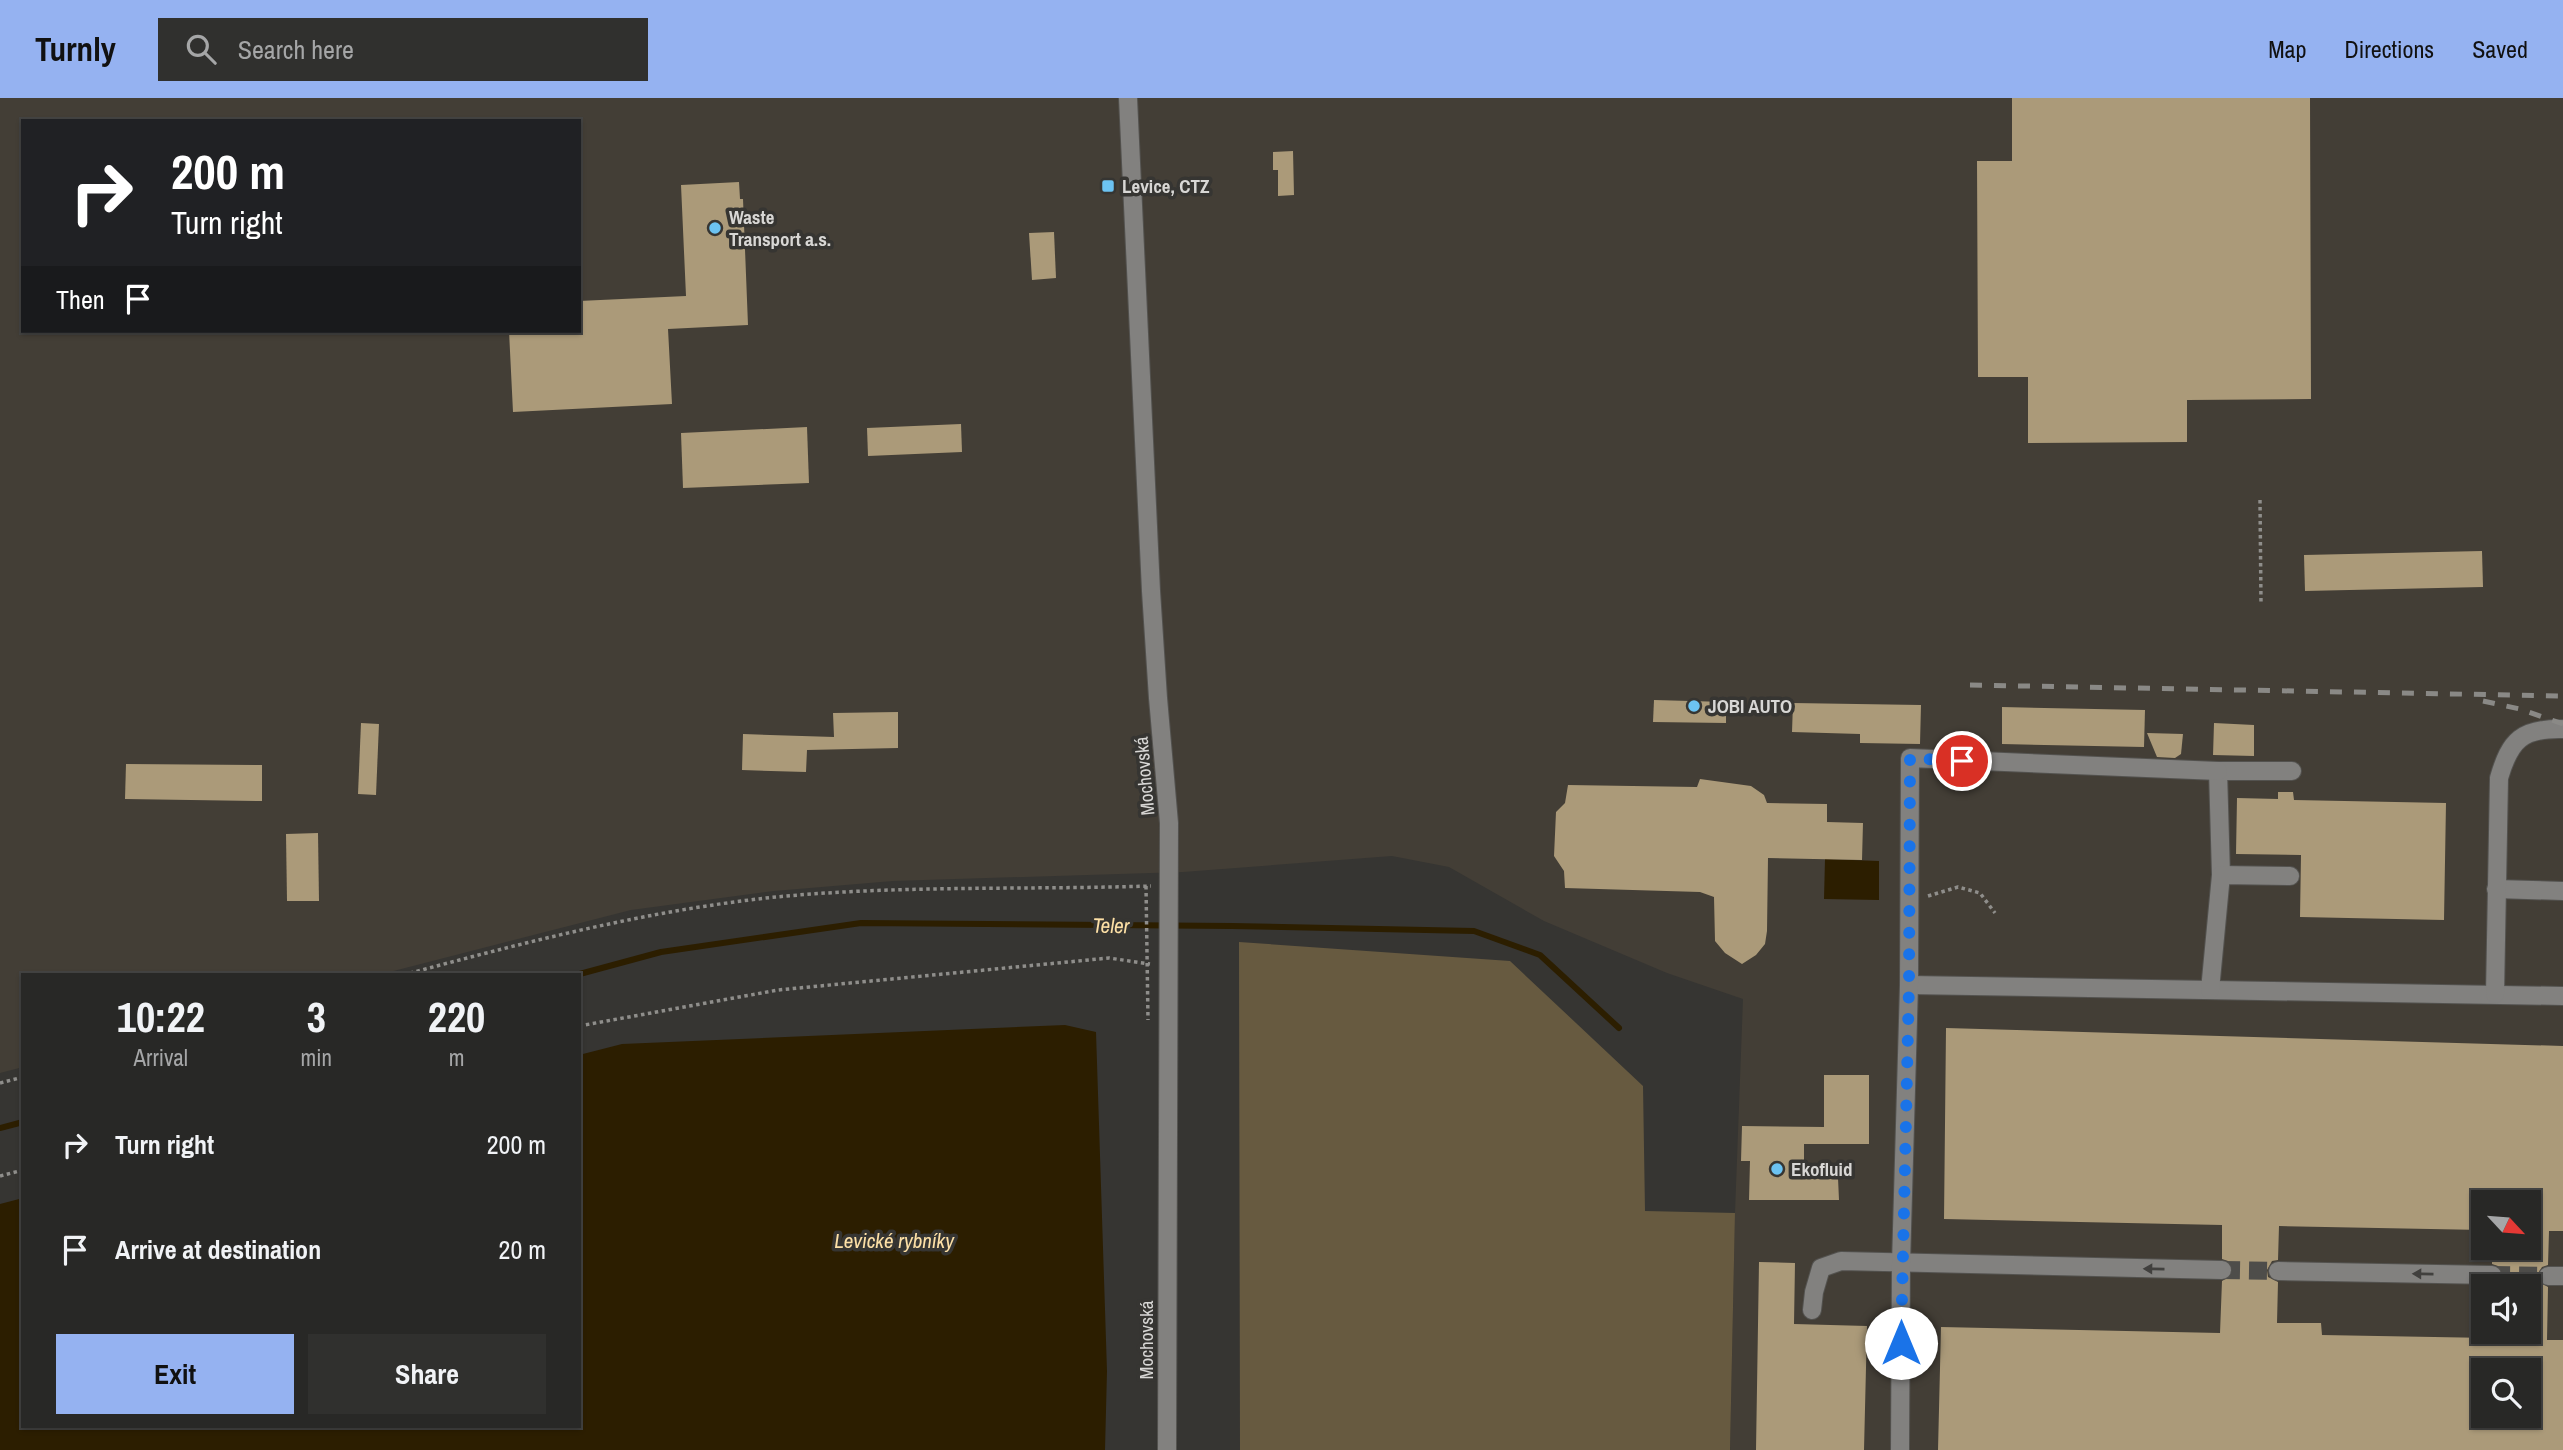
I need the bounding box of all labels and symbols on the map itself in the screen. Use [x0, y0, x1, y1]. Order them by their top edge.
place label: Levice, CTZ [1122, 173, 1210, 199]
marker: Levice, CTZ [1100, 178, 1116, 194]
place label: Waste Transport a.s. [729, 204, 831, 252]
marker: Waste Transport a.s. [707, 220, 723, 236]
place label: JOBI AUTO [1708, 693, 1792, 719]
marker: JOBI AUTO [1686, 698, 1702, 714]
pin [1932, 731, 1992, 791]
street label: Mochovská [1128, 735, 1160, 816]
water label: Teler [1092, 911, 1131, 940]
place label: Ekofluid [1791, 1156, 1852, 1182]
marker: Ekofluid [1769, 1161, 1785, 1177]
north arrow [2471, 1190, 2541, 1260]
water label: Levické rybníky [834, 1226, 955, 1255]
one-way arrow [2142, 1263, 2164, 1274]
one-way arrow [2412, 1268, 2434, 1280]
street label: Mochovská [1133, 1300, 1159, 1379]
position arrow [1864, 1306, 1938, 1380]

